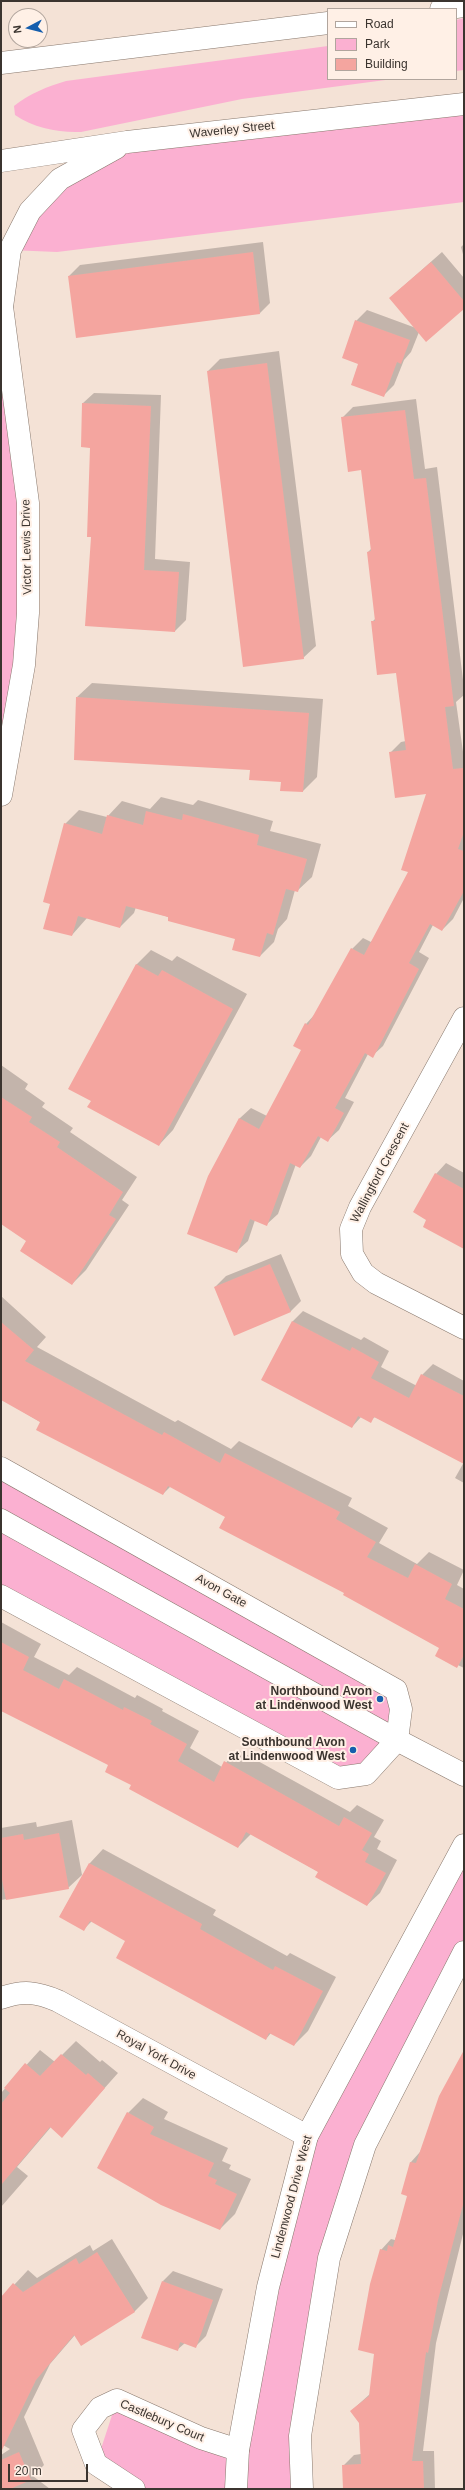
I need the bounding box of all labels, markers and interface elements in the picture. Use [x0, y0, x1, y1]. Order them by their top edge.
north arrow [8, 8, 48, 48]
legend [327, 8, 457, 80]
text: Road [365, 17, 394, 31]
text: N [11, 25, 24, 34]
text: Park [365, 37, 390, 51]
text: Building [365, 57, 408, 71]
street label: Waverley Street [189, 118, 275, 142]
street label: Victor Lewis Drive [19, 499, 35, 595]
street label: Wallingford Crescent [348, 1121, 412, 1225]
street label: Avon Gate [193, 1571, 249, 1611]
place label: Northbound Avon at Lindenwood West [256, 1685, 372, 1713]
marker: Northbound Avon at Lindenwood West [375, 1694, 385, 1704]
place label: Southbound Avon at Lindenwood West [229, 1736, 345, 1764]
marker: Southbound Avon at Lindenwood West [348, 1745, 358, 1755]
street label: Royal York Drive [114, 2027, 198, 2083]
street label: Lindenwood Drive West [269, 2134, 315, 2260]
street label: Castlebury Court [118, 2397, 206, 2445]
scale bar [10, 2456, 90, 2482]
text: 20 m [15, 2464, 42, 2478]

